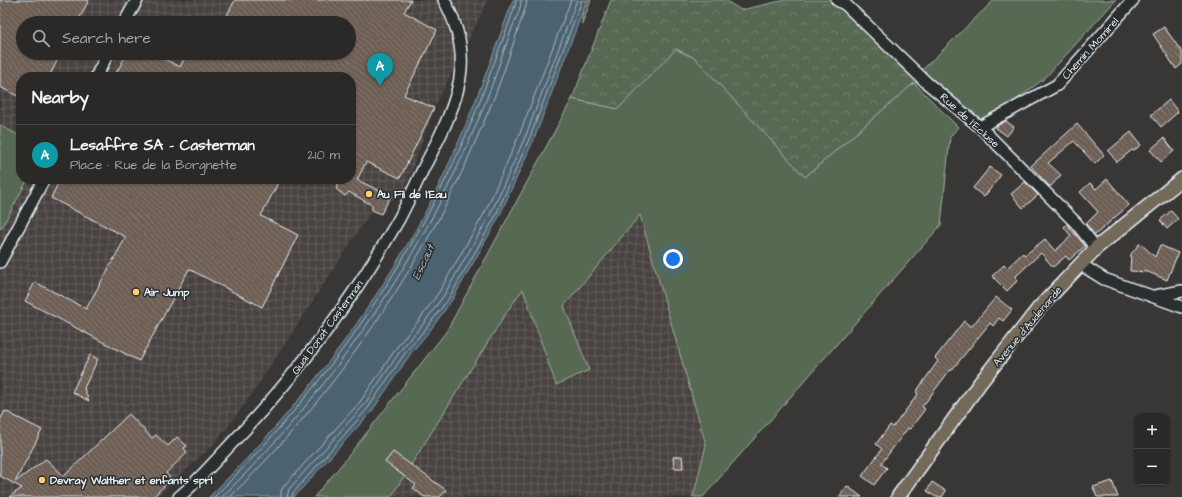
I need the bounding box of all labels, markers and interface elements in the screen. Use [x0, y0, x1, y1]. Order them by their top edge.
street label: Chemin Momirel [1059, 14, 1122, 83]
search box [16, 16, 356, 60]
icon: search [30, 27, 52, 49]
text: Search here [62, 28, 151, 49]
pin: A [367, 53, 393, 86]
text: Nearby [32, 86, 89, 110]
street label: Rue de l'Ecluse [937, 90, 1003, 151]
text: Lesaffre SA - Casterman [70, 135, 255, 156]
text: A [41, 146, 49, 164]
text: 210 m [307, 146, 340, 164]
text: Place · Rue de la Borgnette [70, 156, 237, 174]
place label: Au Fil de l'Eau [377, 187, 447, 202]
marker: Au Fil de l'Eau [364, 189, 374, 199]
water label: Escaut [408, 240, 440, 283]
your location [663, 249, 683, 269]
street label: Quai Donat Casterman [288, 277, 367, 378]
street label: Avenue d'Audenarde [989, 283, 1065, 370]
place label: Air Jump [144, 285, 190, 301]
marker: Air Jump [131, 287, 141, 297]
map controls [1134, 413, 1170, 485]
button: + [1134, 413, 1170, 449]
button: − [1134, 449, 1170, 485]
place label: Devray Walther et enfants sprl [50, 473, 213, 490]
marker: Devray Walther et enfants sprl [37, 475, 47, 485]

